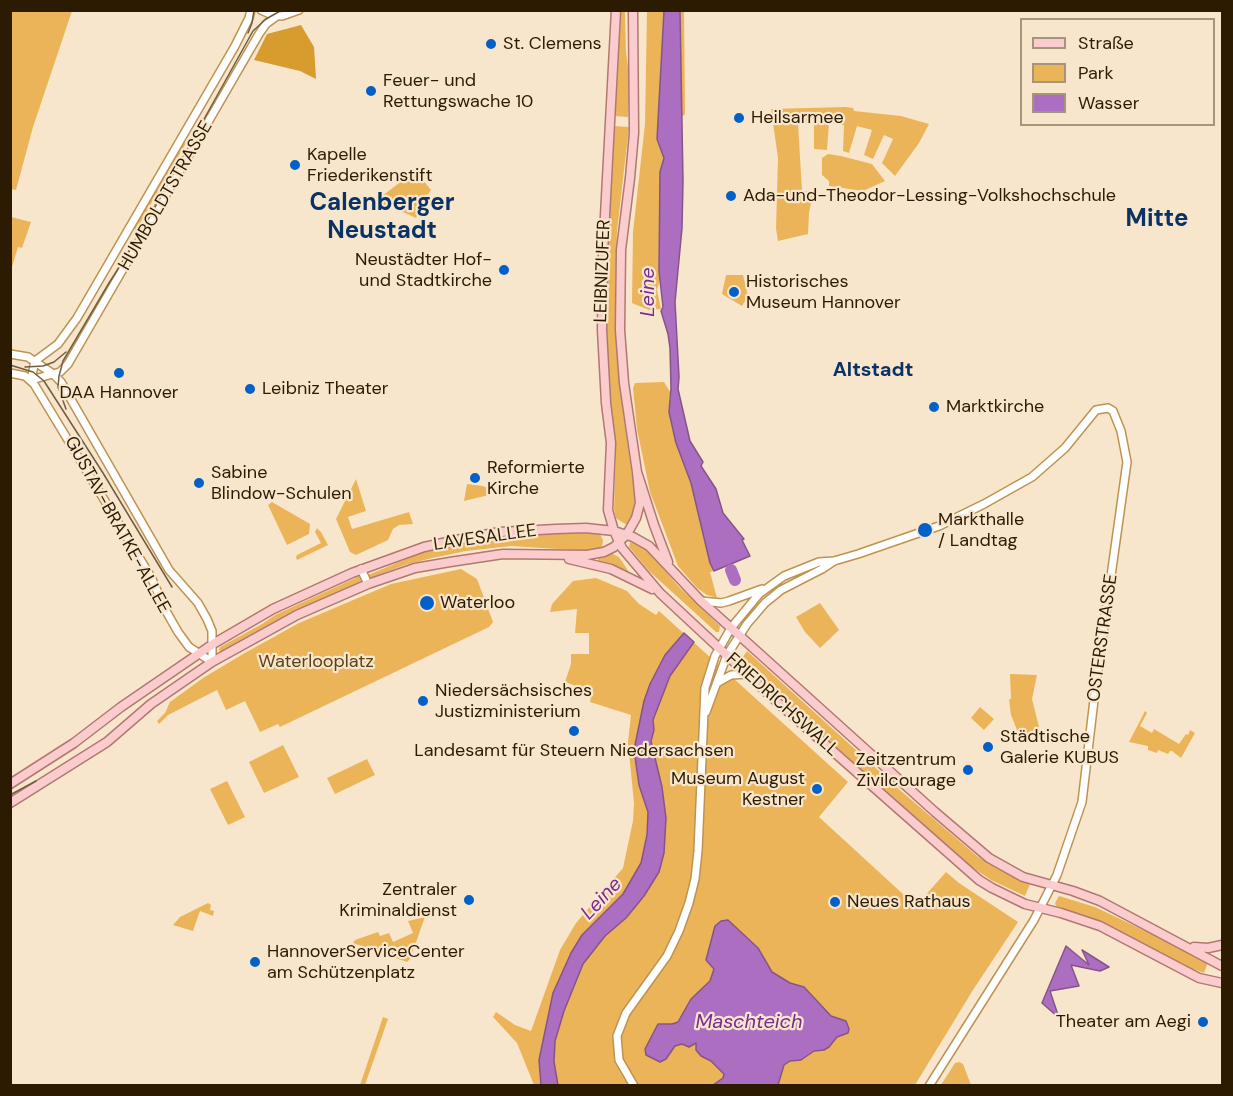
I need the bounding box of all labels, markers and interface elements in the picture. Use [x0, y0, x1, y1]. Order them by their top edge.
legend [1020, 18, 1215, 126]
text: Straße [1078, 31, 1134, 55]
place label: St. Clemens [503, 33, 602, 55]
marker: St. Clemens [484, 37, 498, 51]
text: Park [1078, 61, 1114, 85]
place label: Feuer- und Rettungswache 10 [383, 70, 533, 112]
marker: Feuer- und Rettungswache 10 [364, 84, 378, 98]
text: Wasser [1078, 91, 1139, 115]
place label: Heilsarmee [751, 107, 844, 129]
marker: Heilsarmee [732, 111, 746, 125]
street label: HUMBOLDTSTRASSE [114, 117, 218, 275]
place label: Kapelle Friederikenstift [307, 144, 432, 186]
marker: Kapelle Friederikenstift [288, 158, 302, 172]
place label: Ada-und-Theodor-Lessing-Volkshochschule [743, 185, 1116, 207]
marker: Ada-und-Theodor-Lessing-Volkshochschule [724, 189, 738, 203]
district label: Calenberger Neustadt [309, 190, 455, 246]
district label: Mitte [1126, 206, 1188, 234]
street label: LEIBNIZUFER [590, 219, 616, 323]
place label: Neustädter Hof- und Stadtkirche [355, 249, 492, 292]
marker: Neustädter Hof- und Stadtkirche [497, 263, 511, 277]
water label: Leine [637, 267, 661, 317]
place label: Historisches Museum Hannover [746, 271, 901, 314]
marker: Historisches Museum Hannover [727, 285, 741, 299]
district label: Altstadt [833, 359, 913, 383]
marker: DAA Hannover [112, 366, 126, 380]
place label: Leibniz Theater [262, 378, 389, 400]
place label: DAA Hannover [59, 382, 179, 404]
marker: Leibniz Theater [243, 382, 257, 396]
place label: Marktkirche [946, 396, 1044, 418]
marker: Marktkirche [927, 400, 941, 414]
street label: GUSTAV-BRATKE-ALLEE [59, 433, 175, 617]
place label: Reformierte Kirche [487, 457, 585, 500]
place label: Sabine Blindow-Schulen [211, 462, 352, 504]
marker: Reformierte Kirche [468, 471, 482, 485]
marker: Sabine Blindow-Schulen [192, 476, 206, 490]
place label: Markthalle / Landtag [938, 509, 1024, 552]
street label: LAVESALLEE [432, 520, 538, 556]
marker: Markthalle / Landtag [916, 521, 934, 539]
street label: OSTERSTRASSE [1083, 573, 1123, 703]
place label: Waterloo [440, 592, 515, 614]
marker: Waterloo [418, 594, 436, 612]
street label: FRIEDRICHSWALL [721, 649, 843, 761]
park label: Waterlooplatz [258, 651, 374, 673]
place label: Niedersächsisches Justizministerium [435, 680, 592, 722]
marker: Niedersächsisches Justizministerium [416, 694, 430, 708]
marker: Landesamt für Steuern Niedersachsen [567, 724, 581, 738]
place label: Städtische Galerie KUBUS [1000, 726, 1119, 768]
place label: Landesamt für Steuern Niedersachsen [414, 740, 734, 762]
marker: Städtische Galerie KUBUS [981, 740, 995, 754]
place label: Zeitzentrum Zivilcourage [856, 749, 956, 792]
marker: Zeitzentrum Zivilcourage [961, 763, 975, 777]
place label: Museum August Kestner [671, 768, 805, 810]
marker: Museum August Kestner [810, 782, 824, 796]
water label: Leine [576, 873, 628, 925]
place label: Zentraler Kriminaldienst [339, 879, 457, 922]
place label: Neues Rathaus [847, 891, 971, 913]
marker: Zentraler Kriminaldienst [462, 893, 476, 907]
marker: Neues Rathaus [828, 895, 842, 909]
place label: HannoverServiceCenter am Schützenplatz [267, 941, 465, 984]
marker: HannoverServiceCenter am Schützenplatz [248, 955, 262, 969]
water label: Maschteich [695, 1011, 803, 1035]
place label: Theater am Aegi [1056, 1011, 1191, 1033]
marker: Theater am Aegi [1196, 1015, 1210, 1029]

